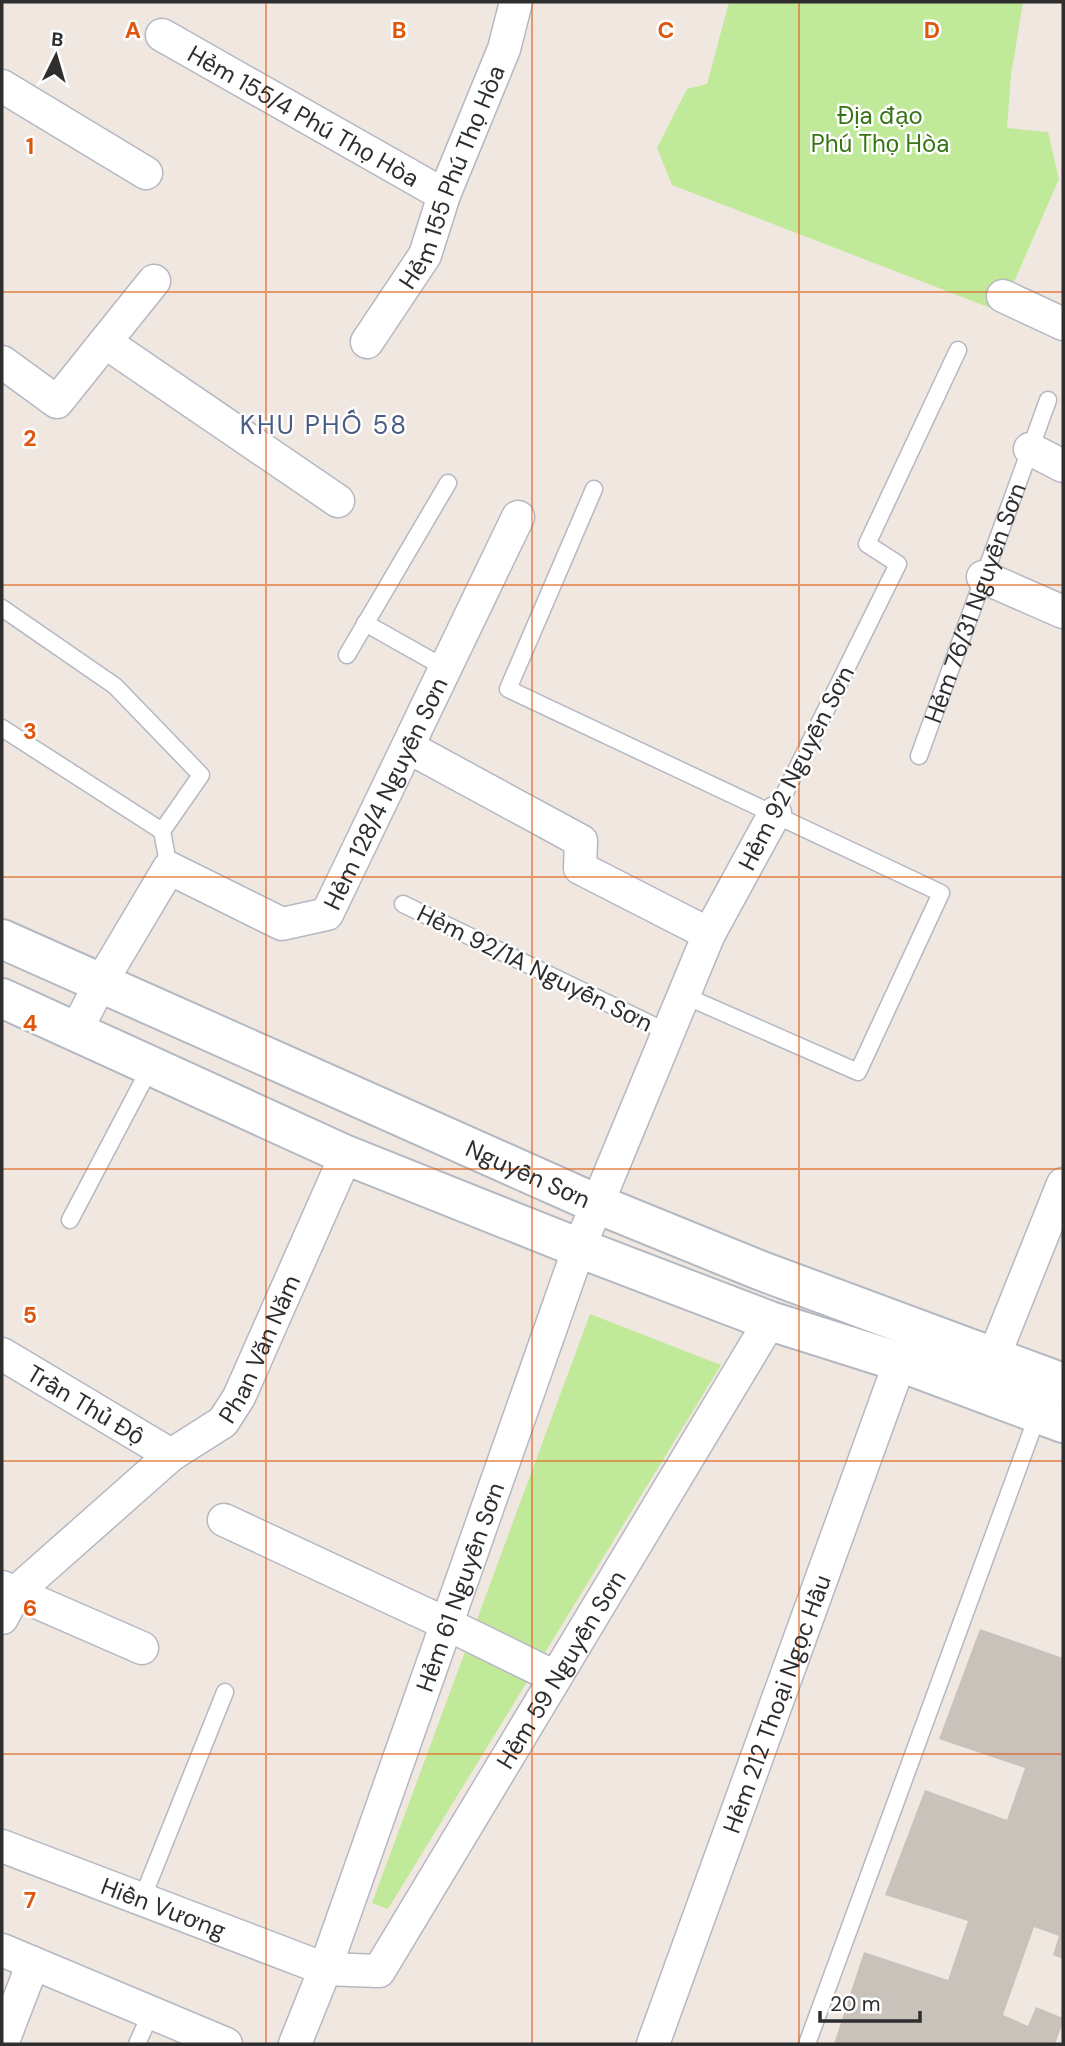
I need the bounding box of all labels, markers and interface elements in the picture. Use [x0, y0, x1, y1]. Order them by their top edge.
text: A [125, 15, 141, 45]
text: B [392, 15, 406, 45]
text: C [658, 15, 674, 45]
text: D [924, 15, 940, 45]
north arrow [21, 21, 91, 91]
text: B [50, 27, 65, 53]
street label: Hẻm 155/4 Phú Thọ Hòa [183, 38, 425, 193]
street label: Hẻm 155 Phú Thọ Hòa [391, 60, 511, 295]
park label: Địa đạo Phú Thọ Hòa [811, 100, 949, 159]
text: 1 [26, 131, 34, 161]
district label: KHU PHỐ 58 [240, 408, 408, 442]
text: 2 [23, 423, 37, 453]
street label: Hẻm 76/31 Nguyễn Sơn [917, 478, 1032, 727]
street label: Hẻm 92 Nguyễn Sơn [731, 660, 861, 876]
street label: Hẻm 128/4 Nguyễn Sơn [316, 672, 454, 914]
text: 3 [23, 716, 37, 746]
street label: Hẻm 92/1A Nguyễn Sơn [412, 897, 658, 1039]
text: 4 [23, 1008, 38, 1038]
street label: Nguyễn Sơn [461, 1132, 595, 1215]
street label: Phan Văn Năm [211, 1270, 307, 1429]
text: 5 [23, 1300, 37, 1330]
street label: Trần Thủ Độ [22, 1357, 151, 1451]
street label: Hẻm 61 Nguyễn Sơn [409, 1478, 511, 1696]
street label: Hẻm 59 Nguyễn Sơn [489, 1564, 632, 1774]
street label: Hẻm 212 Thoại Ngọc Hầu [715, 1570, 837, 1837]
text: 6 [23, 1593, 37, 1623]
street label: Hiền Vương [97, 1870, 230, 1945]
text: 7 [24, 1885, 36, 1915]
scale bar [820, 1980, 920, 2024]
text: 20 m [830, 1990, 881, 2018]

